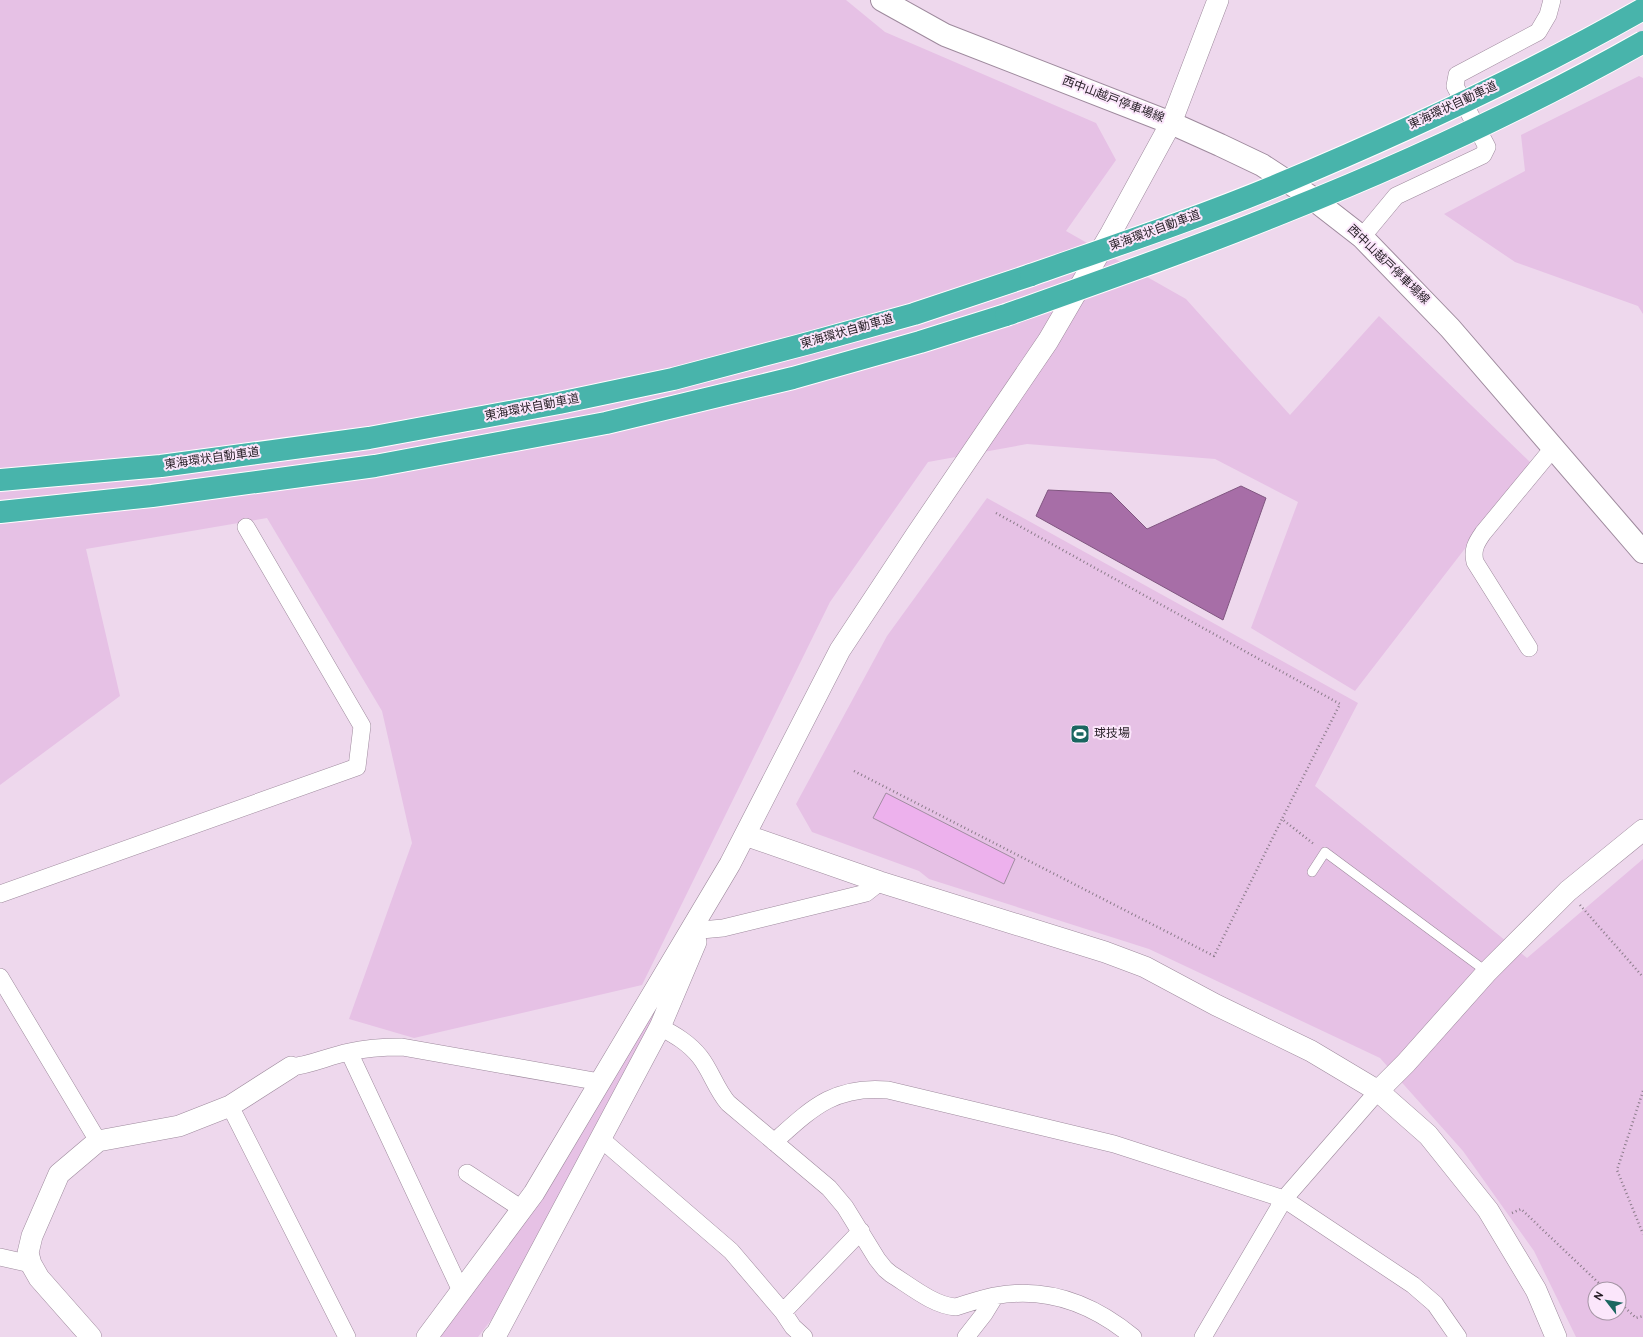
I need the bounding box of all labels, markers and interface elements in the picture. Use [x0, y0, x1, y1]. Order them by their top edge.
street label: 西中山越戸停車場線 [1060, 73, 1166, 127]
street label: 東海環状自動車道 [1406, 78, 1500, 134]
street label: 東海環状自動車道 [1107, 207, 1203, 255]
street label: 西中山越戸停車場線 [1344, 222, 1432, 308]
street label: 東海環状自動車道 [799, 311, 895, 353]
street label: 東海環状自動車道 [483, 391, 581, 425]
street label: 東海環状自動車道 [163, 444, 261, 474]
sports icon: 球技場 [1069, 723, 1091, 745]
place label: 球技場 [1094, 726, 1130, 742]
north arrow [1587, 1281, 1627, 1321]
text: N [1591, 1289, 1607, 1303]

